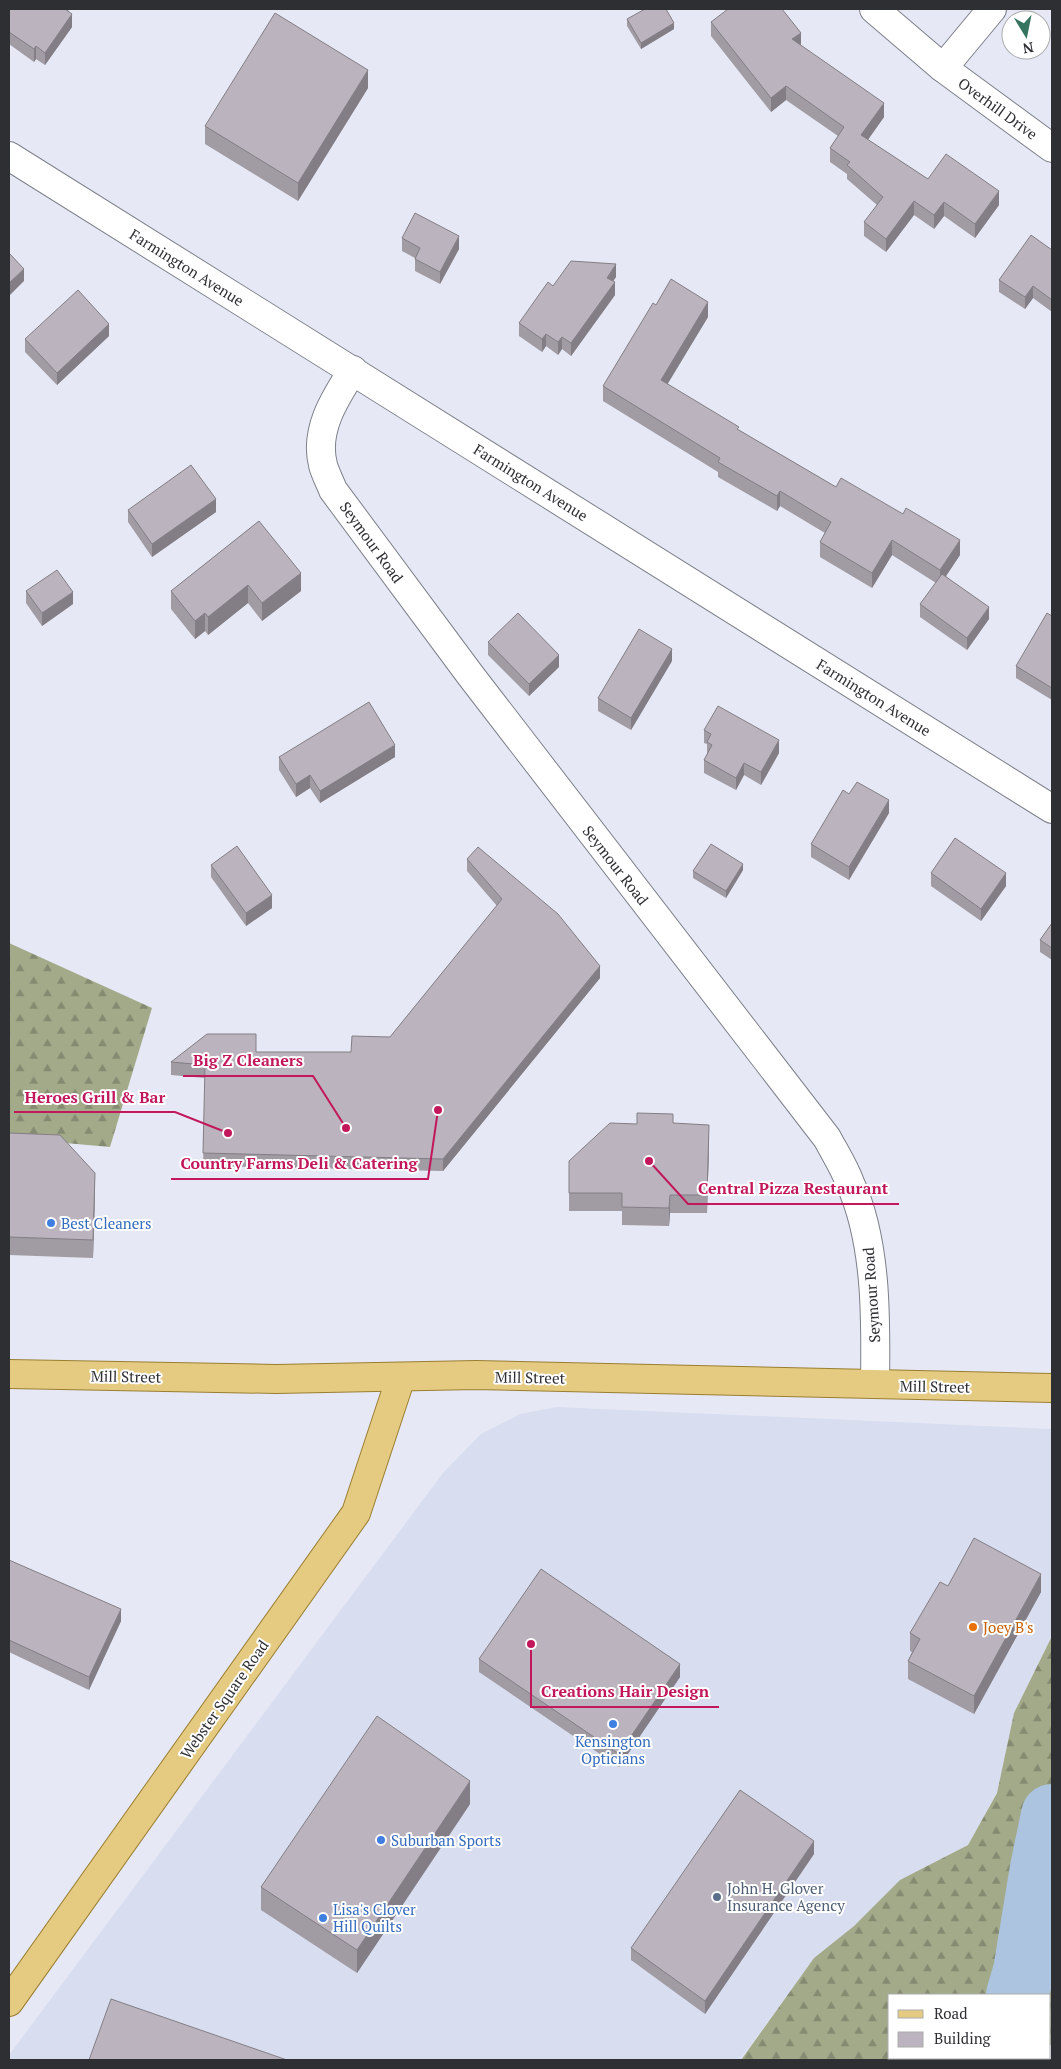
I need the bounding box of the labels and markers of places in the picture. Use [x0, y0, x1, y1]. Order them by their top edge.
callout: Big Z Cleaners [183, 1045, 313, 1076]
callout: Heroes Grill & Bar [14, 1081, 175, 1112]
callout: Country Farms Deli & Catering [171, 1148, 428, 1179]
callout: Central Pizza Restaurant [688, 1173, 899, 1204]
place label: Best Cleaners [61, 1213, 151, 1233]
marker: Best Cleaners [45, 1217, 57, 1229]
place label: Joey B's [983, 1617, 1034, 1637]
marker: Joey B's [967, 1621, 979, 1633]
callout: Creations Hair Design [531, 1676, 719, 1707]
marker: Kensington Opticians [607, 1718, 619, 1730]
place label: Kensington Opticians [575, 1731, 651, 1768]
place label: Suburban Sports [391, 1830, 501, 1850]
marker: Suburban Sports [375, 1834, 387, 1846]
place label: John H. Glover Insurance Agency [727, 1878, 845, 1915]
marker: John H. Glover Insurance Agency [711, 1891, 723, 1903]
place label: Lisa's Clover Hill Quilts [333, 1899, 416, 1936]
marker: Lisa's Clover Hill Quilts [317, 1912, 329, 1924]

